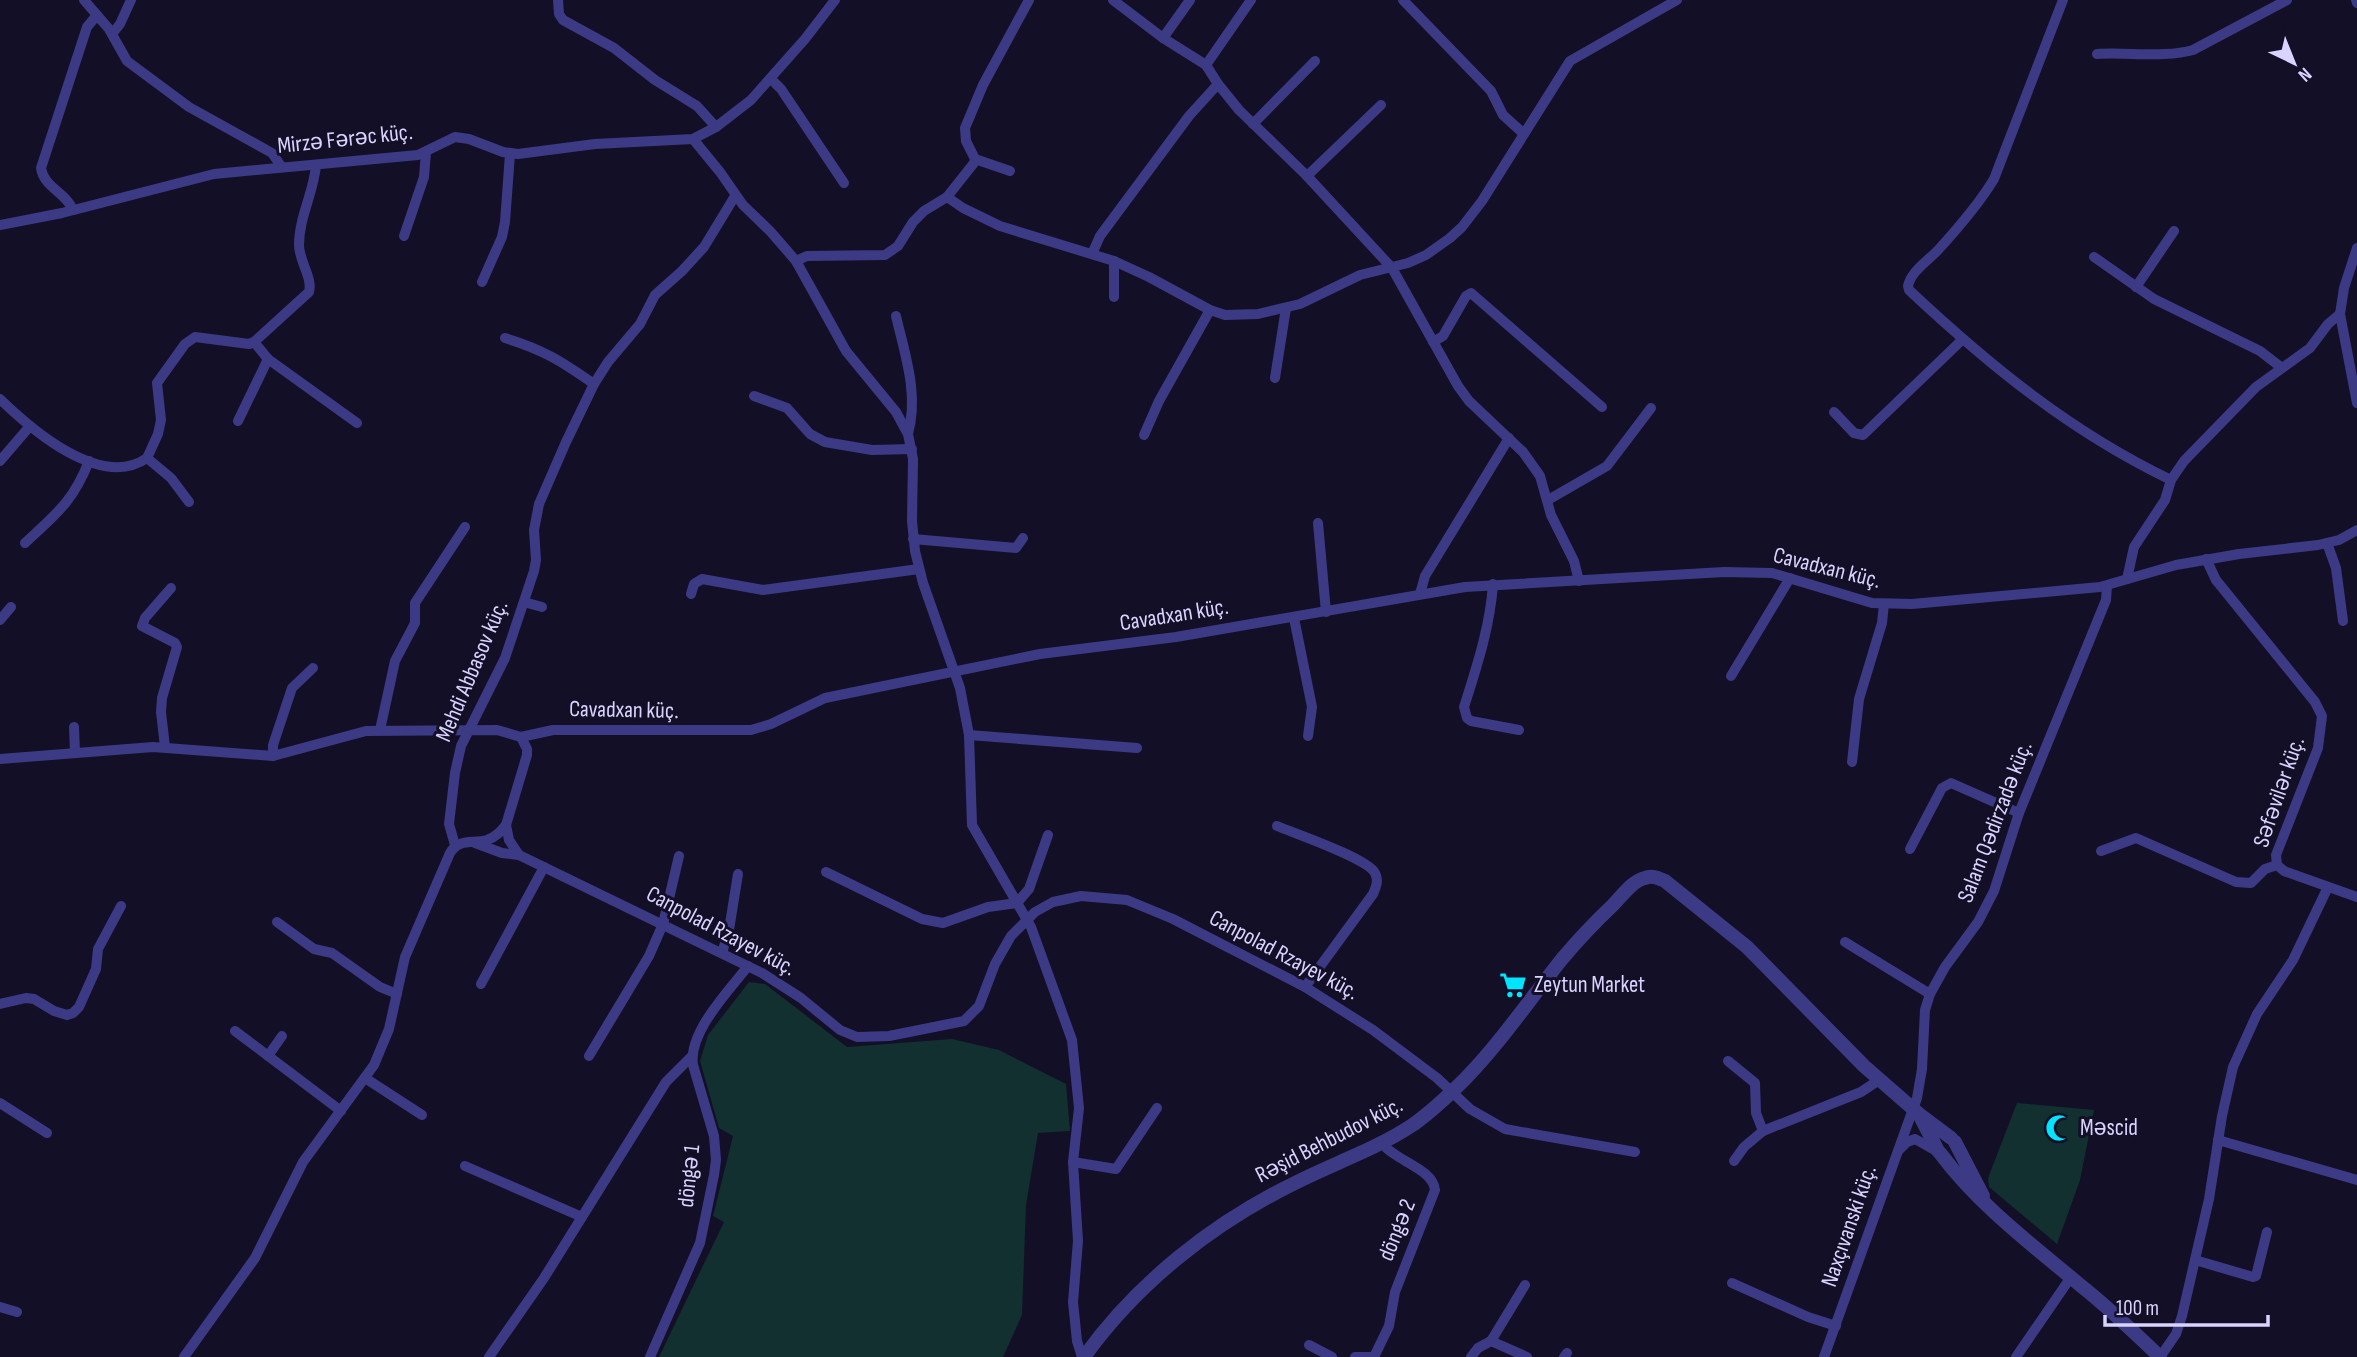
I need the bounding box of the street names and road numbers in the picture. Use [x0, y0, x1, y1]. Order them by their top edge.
street label: Mirzə Fərəc küç. [276, 118, 414, 160]
street label: Cavadxan küç. [1770, 541, 1884, 595]
street label: Cavadxan küç. [1118, 593, 1230, 637]
street label: Mehdi Abbasov küç. [430, 596, 514, 746]
street label: Cavadxan küç. [569, 695, 679, 725]
street label: Səfəvilər küç. [2247, 733, 2311, 851]
street label: Salam Qədirzadə küç. [1951, 737, 2039, 907]
street label: Canpolad Rzayev küç. [641, 880, 801, 982]
street label: Canpolad Rzayev küç. [1204, 904, 1364, 1006]
street label: Rəşid Behbudov küç. [1251, 1091, 1407, 1189]
street label: döngə 1 [672, 1143, 706, 1209]
street label: Naxçıvanski küç. [1815, 1161, 1883, 1291]
street label: döngə 2 [1372, 1195, 1422, 1265]

